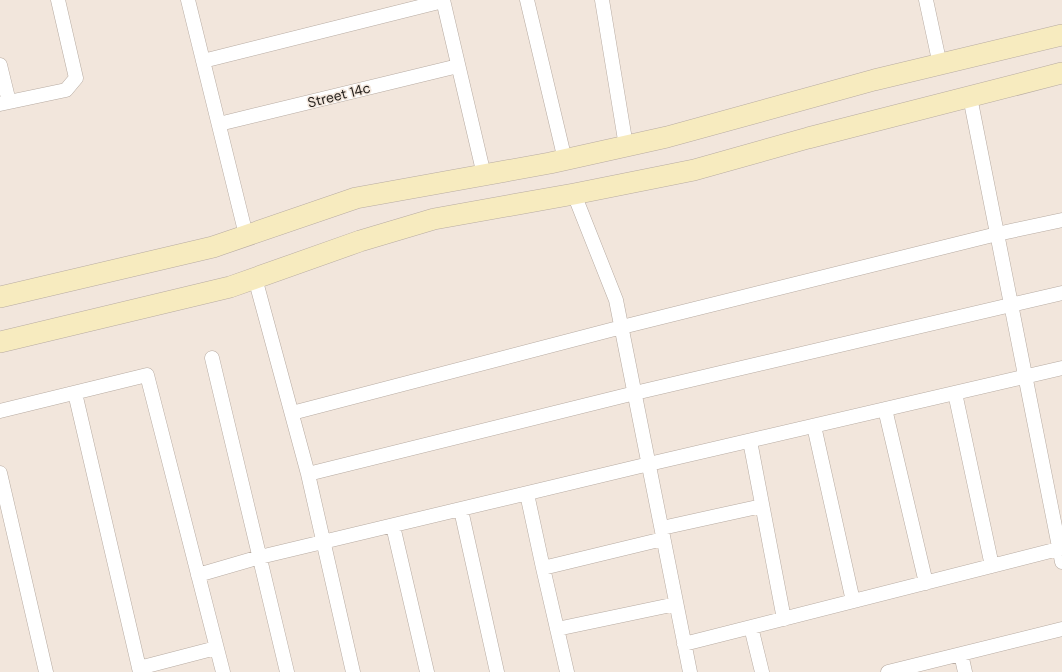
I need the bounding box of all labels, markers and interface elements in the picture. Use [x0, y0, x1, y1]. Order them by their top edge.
street label: Street 14c [306, 78, 372, 112]

